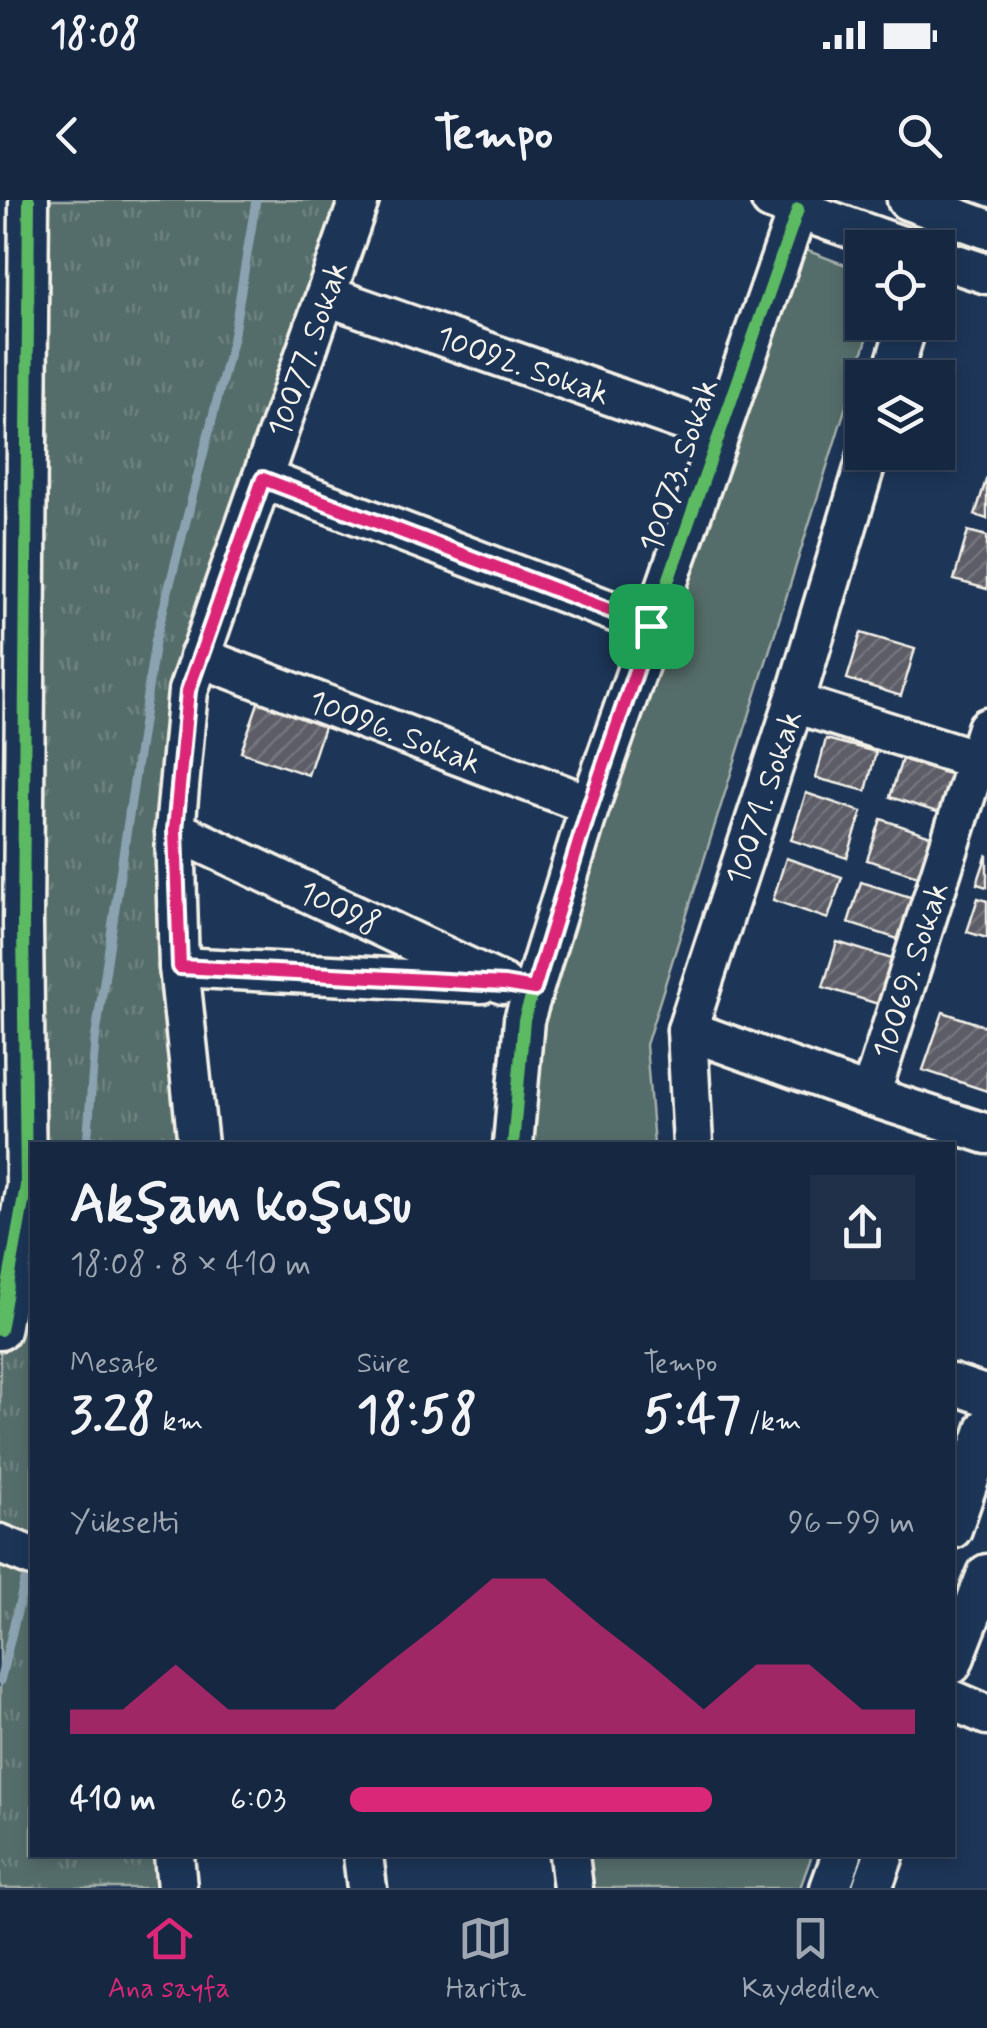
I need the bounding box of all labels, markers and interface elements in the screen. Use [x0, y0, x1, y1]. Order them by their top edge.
text: 18:08 [50, 11, 140, 60]
text: Tempo [434, 106, 553, 165]
icon: back [40, 108, 95, 163]
icon: search [892, 108, 947, 163]
map controls [845, 230, 955, 470]
button: locate [845, 230, 955, 340]
street label: 10077. Sokak [259, 256, 359, 443]
street label: 10092. Sokak [430, 317, 615, 416]
button: layers [845, 360, 955, 470]
street label: 10073. Sokak [631, 373, 729, 558]
pin [609, 584, 694, 669]
icon: arrive [624, 599, 679, 654]
street label: 10096. Sokak [302, 681, 487, 785]
street label: 10071. Sokak [717, 705, 813, 891]
street label: 10098 [291, 872, 386, 946]
street label: 10069. Sokak [864, 877, 960, 1065]
text: Akşam koşusu [70, 1170, 412, 1242]
button: share [810, 1175, 915, 1280]
text: 18:08 · 8 × 410 m [70, 1244, 311, 1286]
text: Mesafe [70, 1346, 158, 1383]
text: Süre [357, 1346, 410, 1383]
text: Tempo [643, 1346, 717, 1383]
text: 3.28 [70, 1383, 155, 1449]
text: 18:58 [357, 1383, 477, 1449]
text: 5:47 [643, 1383, 741, 1449]
text: km [155, 1404, 203, 1441]
text: /km [741, 1404, 802, 1441]
text: Yükselti [70, 1502, 178, 1544]
text: 96–99 m [788, 1502, 915, 1544]
text: 410 m [70, 1779, 156, 1821]
text: 6:03 [230, 1779, 286, 1821]
tab: Ana sayfa [108, 1911, 230, 2008]
tab: Harita [446, 1911, 526, 2008]
tab: Kaydedilen [742, 1911, 879, 2008]

